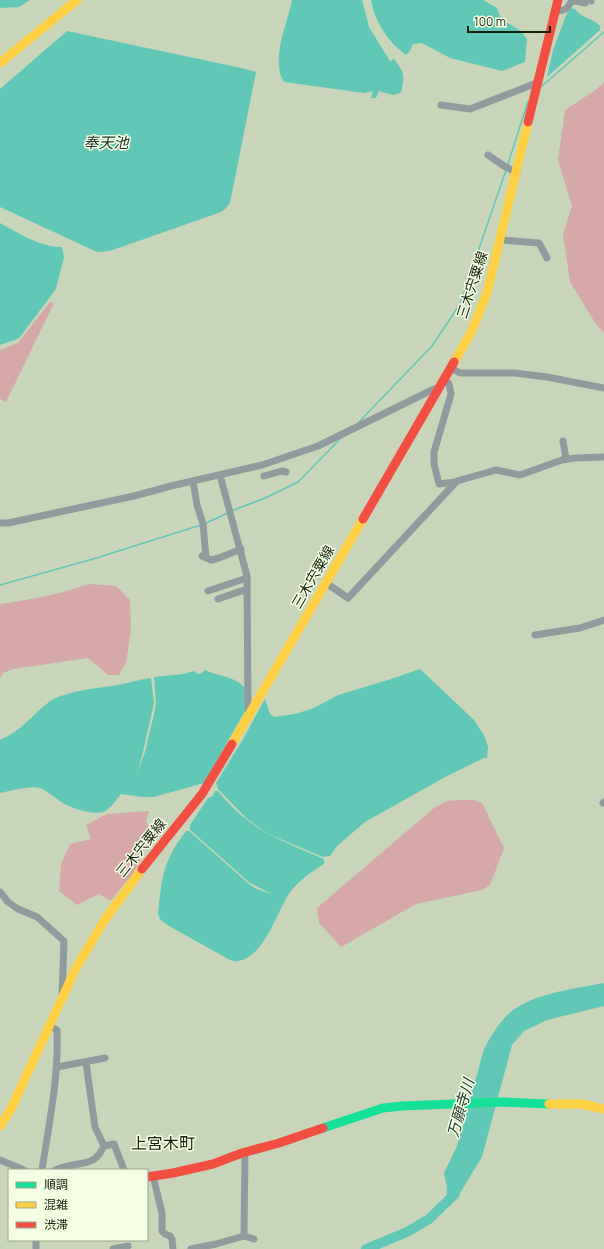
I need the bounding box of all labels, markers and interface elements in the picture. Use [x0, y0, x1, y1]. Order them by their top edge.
scale bar [468, 8, 550, 34]
text: 100 m [474, 13, 506, 30]
water label: 奉天池 [83, 132, 130, 153]
street label: 三木宍粟線 [452, 249, 491, 321]
street label: 三木宍粟線 [287, 542, 338, 612]
street label: 三木宍粟線 [111, 815, 170, 881]
water label: 万願寺川 [442, 1074, 479, 1140]
district label: 上宮木町 [131, 1132, 195, 1154]
legend [8, 1169, 148, 1241]
text: 順調 [44, 1176, 68, 1193]
text: 混雑 [44, 1196, 68, 1213]
text: 渋滞 [44, 1216, 68, 1233]

